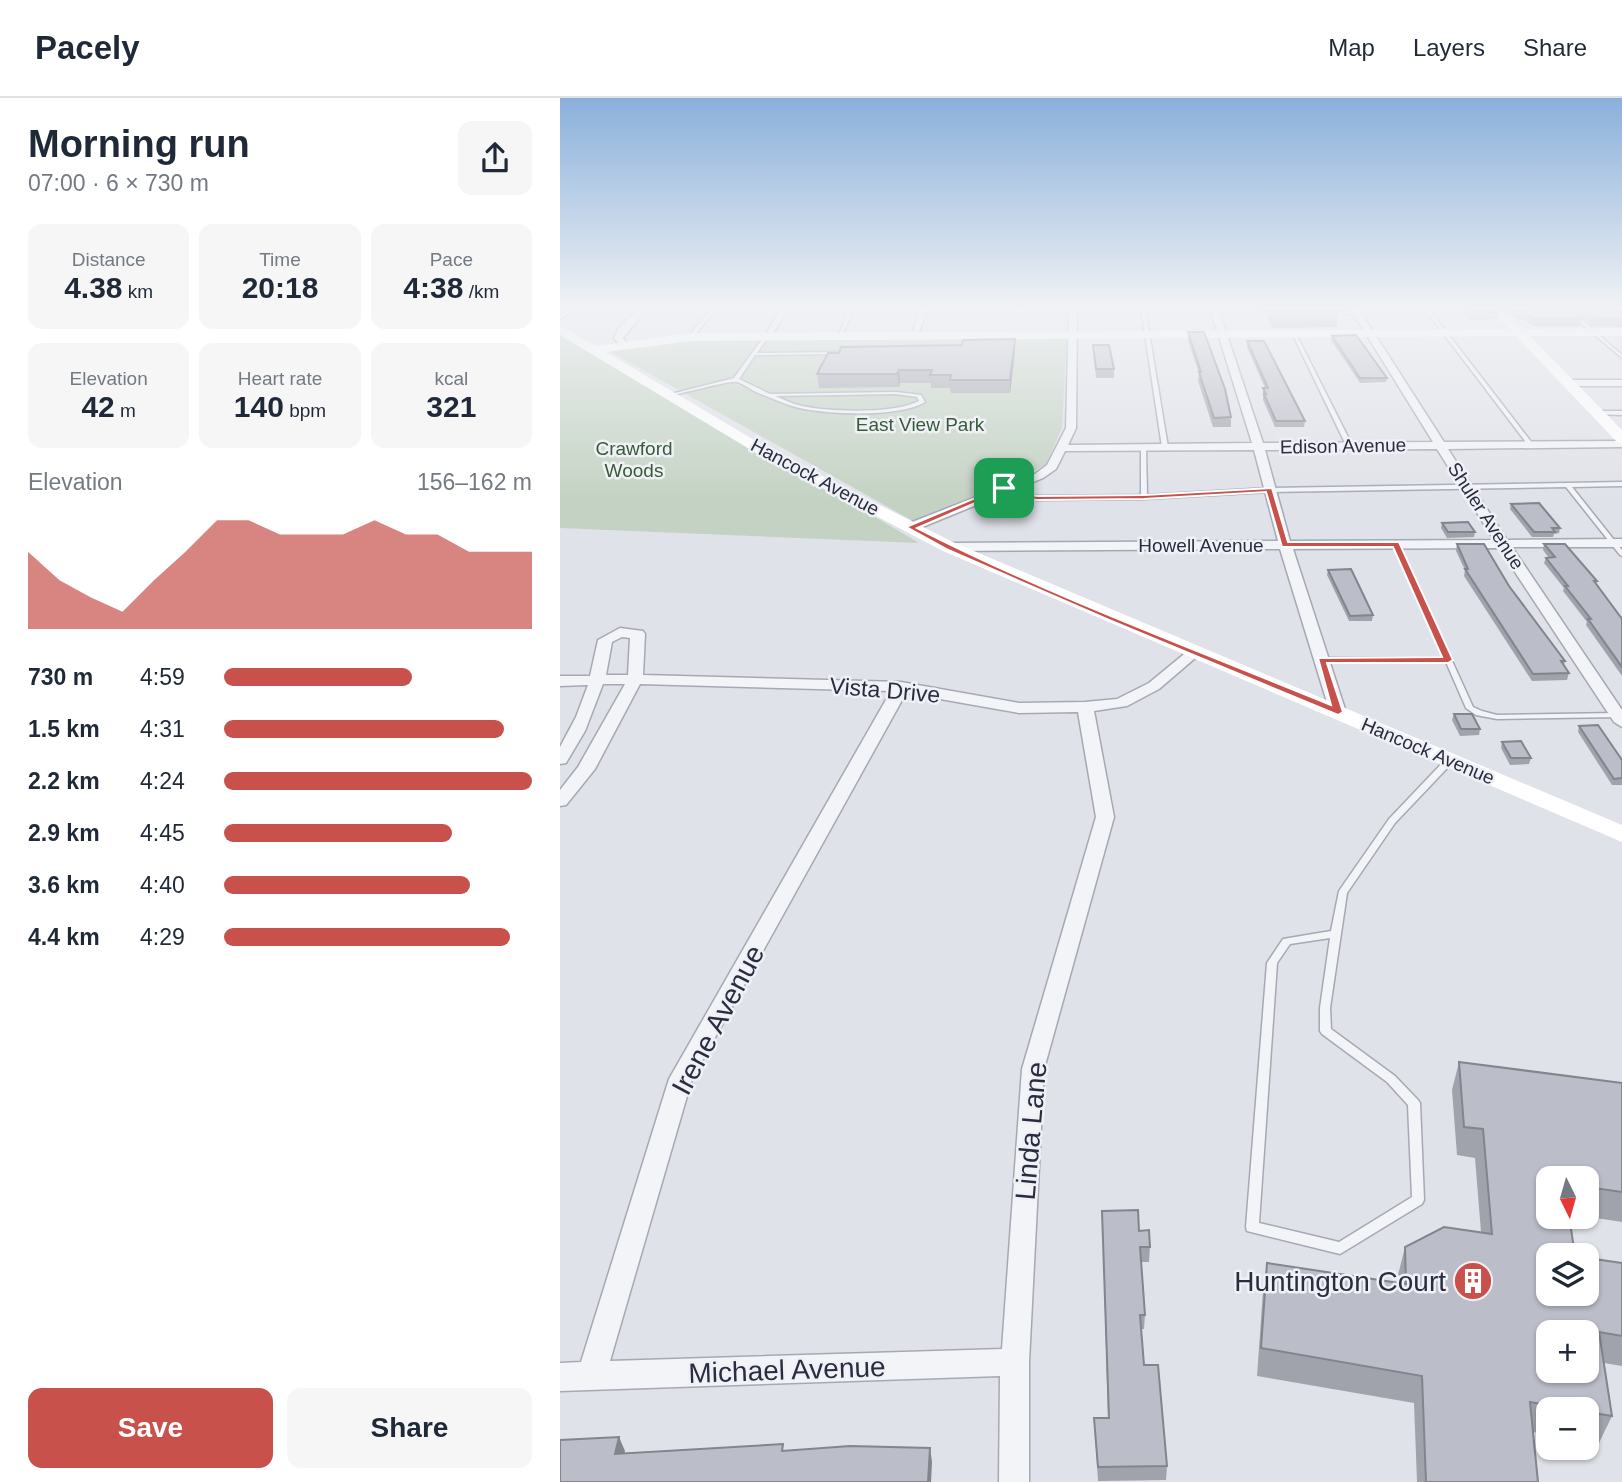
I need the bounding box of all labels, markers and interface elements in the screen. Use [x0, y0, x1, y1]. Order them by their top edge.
text: Pacely [35, 29, 140, 66]
text: Map [1328, 34, 1375, 61]
text: Layers [1413, 34, 1485, 61]
text: Share [1523, 34, 1587, 61]
button: share [458, 121, 532, 195]
text: Morning run [28, 123, 250, 165]
text: 07:00 · 6 × 730 m [28, 170, 209, 196]
text: Distance [72, 249, 146, 270]
text: Time [259, 249, 301, 270]
text: Pace [430, 249, 473, 270]
text: 4.38 [64, 271, 123, 304]
text: 20:18 [242, 271, 318, 304]
text: 4:38 [403, 271, 463, 304]
text: km [123, 281, 153, 302]
text: /km [463, 281, 499, 302]
text: Elevation [70, 368, 148, 389]
text: Heart rate [238, 368, 322, 389]
text: kcal [434, 368, 468, 389]
text: 42 [81, 390, 115, 423]
text: 140 [234, 390, 284, 423]
text: 321 [426, 390, 476, 423]
text: m [115, 400, 136, 421]
text: bpm [284, 400, 326, 421]
park label: East View Park [856, 414, 985, 435]
street label: Hancock Avenue [747, 434, 883, 520]
street label: Edison Avenue [1280, 434, 1406, 458]
park label: Crawford Woods [595, 438, 673, 481]
pin [974, 458, 1034, 518]
street label: Shuler Avenue [1444, 459, 1528, 573]
text: Elevation [28, 469, 123, 495]
text: 156–162 m [417, 469, 532, 495]
icon: arrive [985, 469, 1023, 507]
street label: Howell Avenue [1138, 535, 1264, 556]
text: 730 m [28, 664, 93, 690]
text: 4:59 [140, 664, 185, 690]
street label: Vista Drive [829, 672, 941, 708]
street label: Hancock Avenue [1358, 714, 1498, 788]
text: 1.5 km [28, 716, 100, 742]
text: 4:31 [140, 716, 185, 742]
text: 2.2 km [28, 768, 100, 794]
text: 4:24 [140, 768, 185, 794]
text: 2.9 km [28, 820, 100, 846]
text: 4:45 [140, 820, 185, 846]
text: 3.6 km [28, 872, 100, 898]
text: 4:40 [140, 872, 185, 898]
text: 4.4 km [28, 924, 100, 950]
text: 4:29 [140, 924, 185, 950]
street label: Irene Avenue [666, 940, 770, 1100]
street label: Linda Lane [1010, 1061, 1052, 1201]
north arrow [1536, 1166, 1600, 1228]
map controls [1536, 1166, 1599, 1460]
button: layers [1536, 1243, 1599, 1306]
building icon: Huntington Court [1452, 1260, 1494, 1302]
place label: Huntington Court [1234, 1266, 1446, 1297]
button: + [1536, 1320, 1599, 1383]
street label: Michael Avenue [688, 1351, 886, 1389]
button: Save [28, 1388, 273, 1468]
button: Share [287, 1388, 532, 1468]
button: − [1536, 1397, 1599, 1460]

